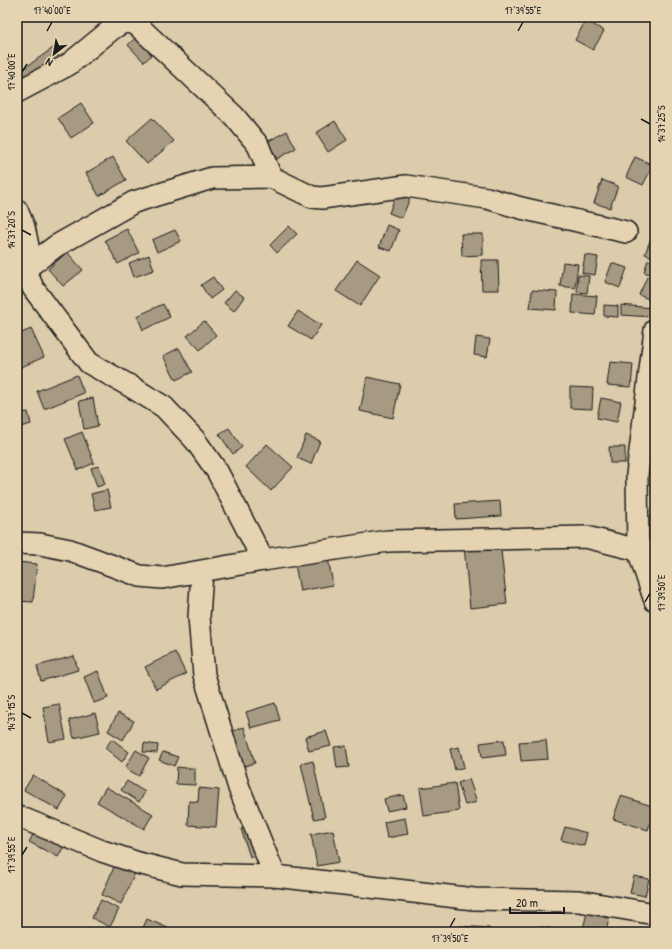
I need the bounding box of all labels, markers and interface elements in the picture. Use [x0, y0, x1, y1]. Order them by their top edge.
text: 17°40'00"E [33, 4, 71, 17]
text: 17°39'55"E [505, 4, 542, 17]
north arrow [34, 34, 74, 74]
text: 17°40'00"E [5, 53, 18, 91]
text: N [43, 55, 55, 70]
text: 14°37'25"S [655, 105, 668, 143]
text: 14°37'20"S [5, 211, 18, 249]
text: 17°39'50"E [655, 574, 668, 611]
text: 14°37'15"S [5, 694, 18, 731]
text: 17°39'55"E [5, 836, 18, 873]
scale bar [510, 889, 564, 915]
text: 20 m [516, 894, 538, 911]
text: 17°39'50"E [432, 932, 469, 945]

